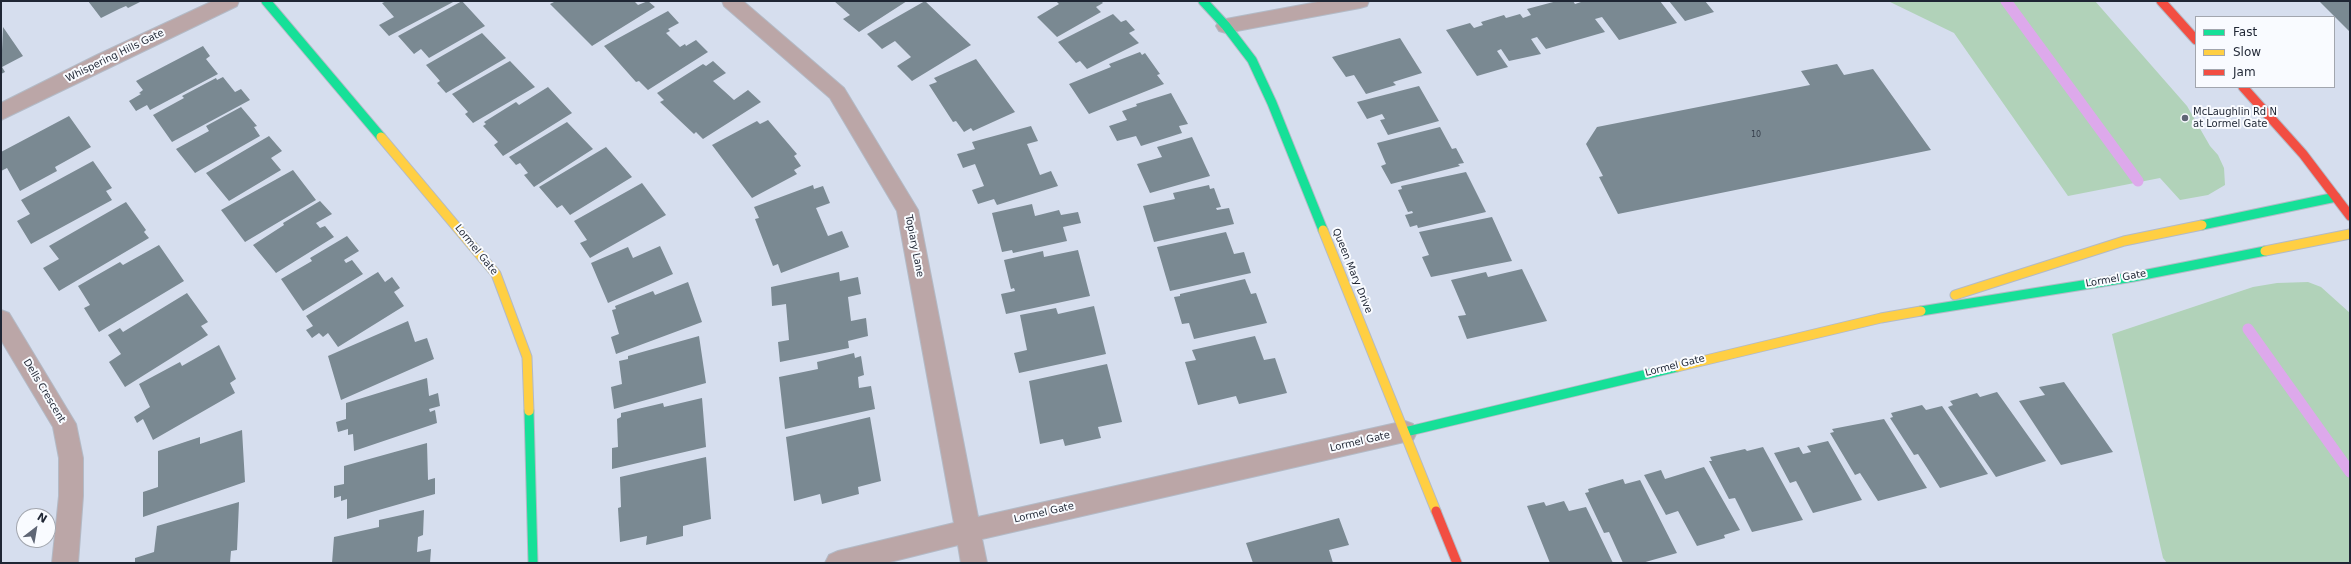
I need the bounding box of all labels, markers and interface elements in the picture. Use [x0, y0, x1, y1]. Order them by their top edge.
legend [2195, 16, 2335, 88]
text: Fast [2233, 25, 2257, 39]
street label: Whispering Hills Gate [64, 27, 166, 85]
text: Slow [2233, 45, 2261, 59]
text: Jam [2233, 65, 2256, 79]
place label: McLaughlin Rd N at Lormel Gate [2193, 106, 2277, 130]
marker: McLaughlin Rd N at Lormel Gate [2180, 113, 2190, 123]
house number: 10 [1751, 130, 1761, 140]
street label: Topiary Lane [902, 214, 926, 278]
street label: Lormel Gate [452, 222, 500, 278]
street label: Queen Mary Drive [1329, 227, 1375, 315]
street label: Lormel Gate [2085, 268, 2147, 290]
street label: Lormel Gate [1644, 353, 1706, 379]
street label: Dells Crescent [20, 357, 68, 425]
street label: Lormel Gate [1329, 429, 1391, 455]
street label: Lormel Gate [1013, 500, 1075, 526]
north arrow [16, 508, 56, 548]
text: N [35, 510, 49, 526]

